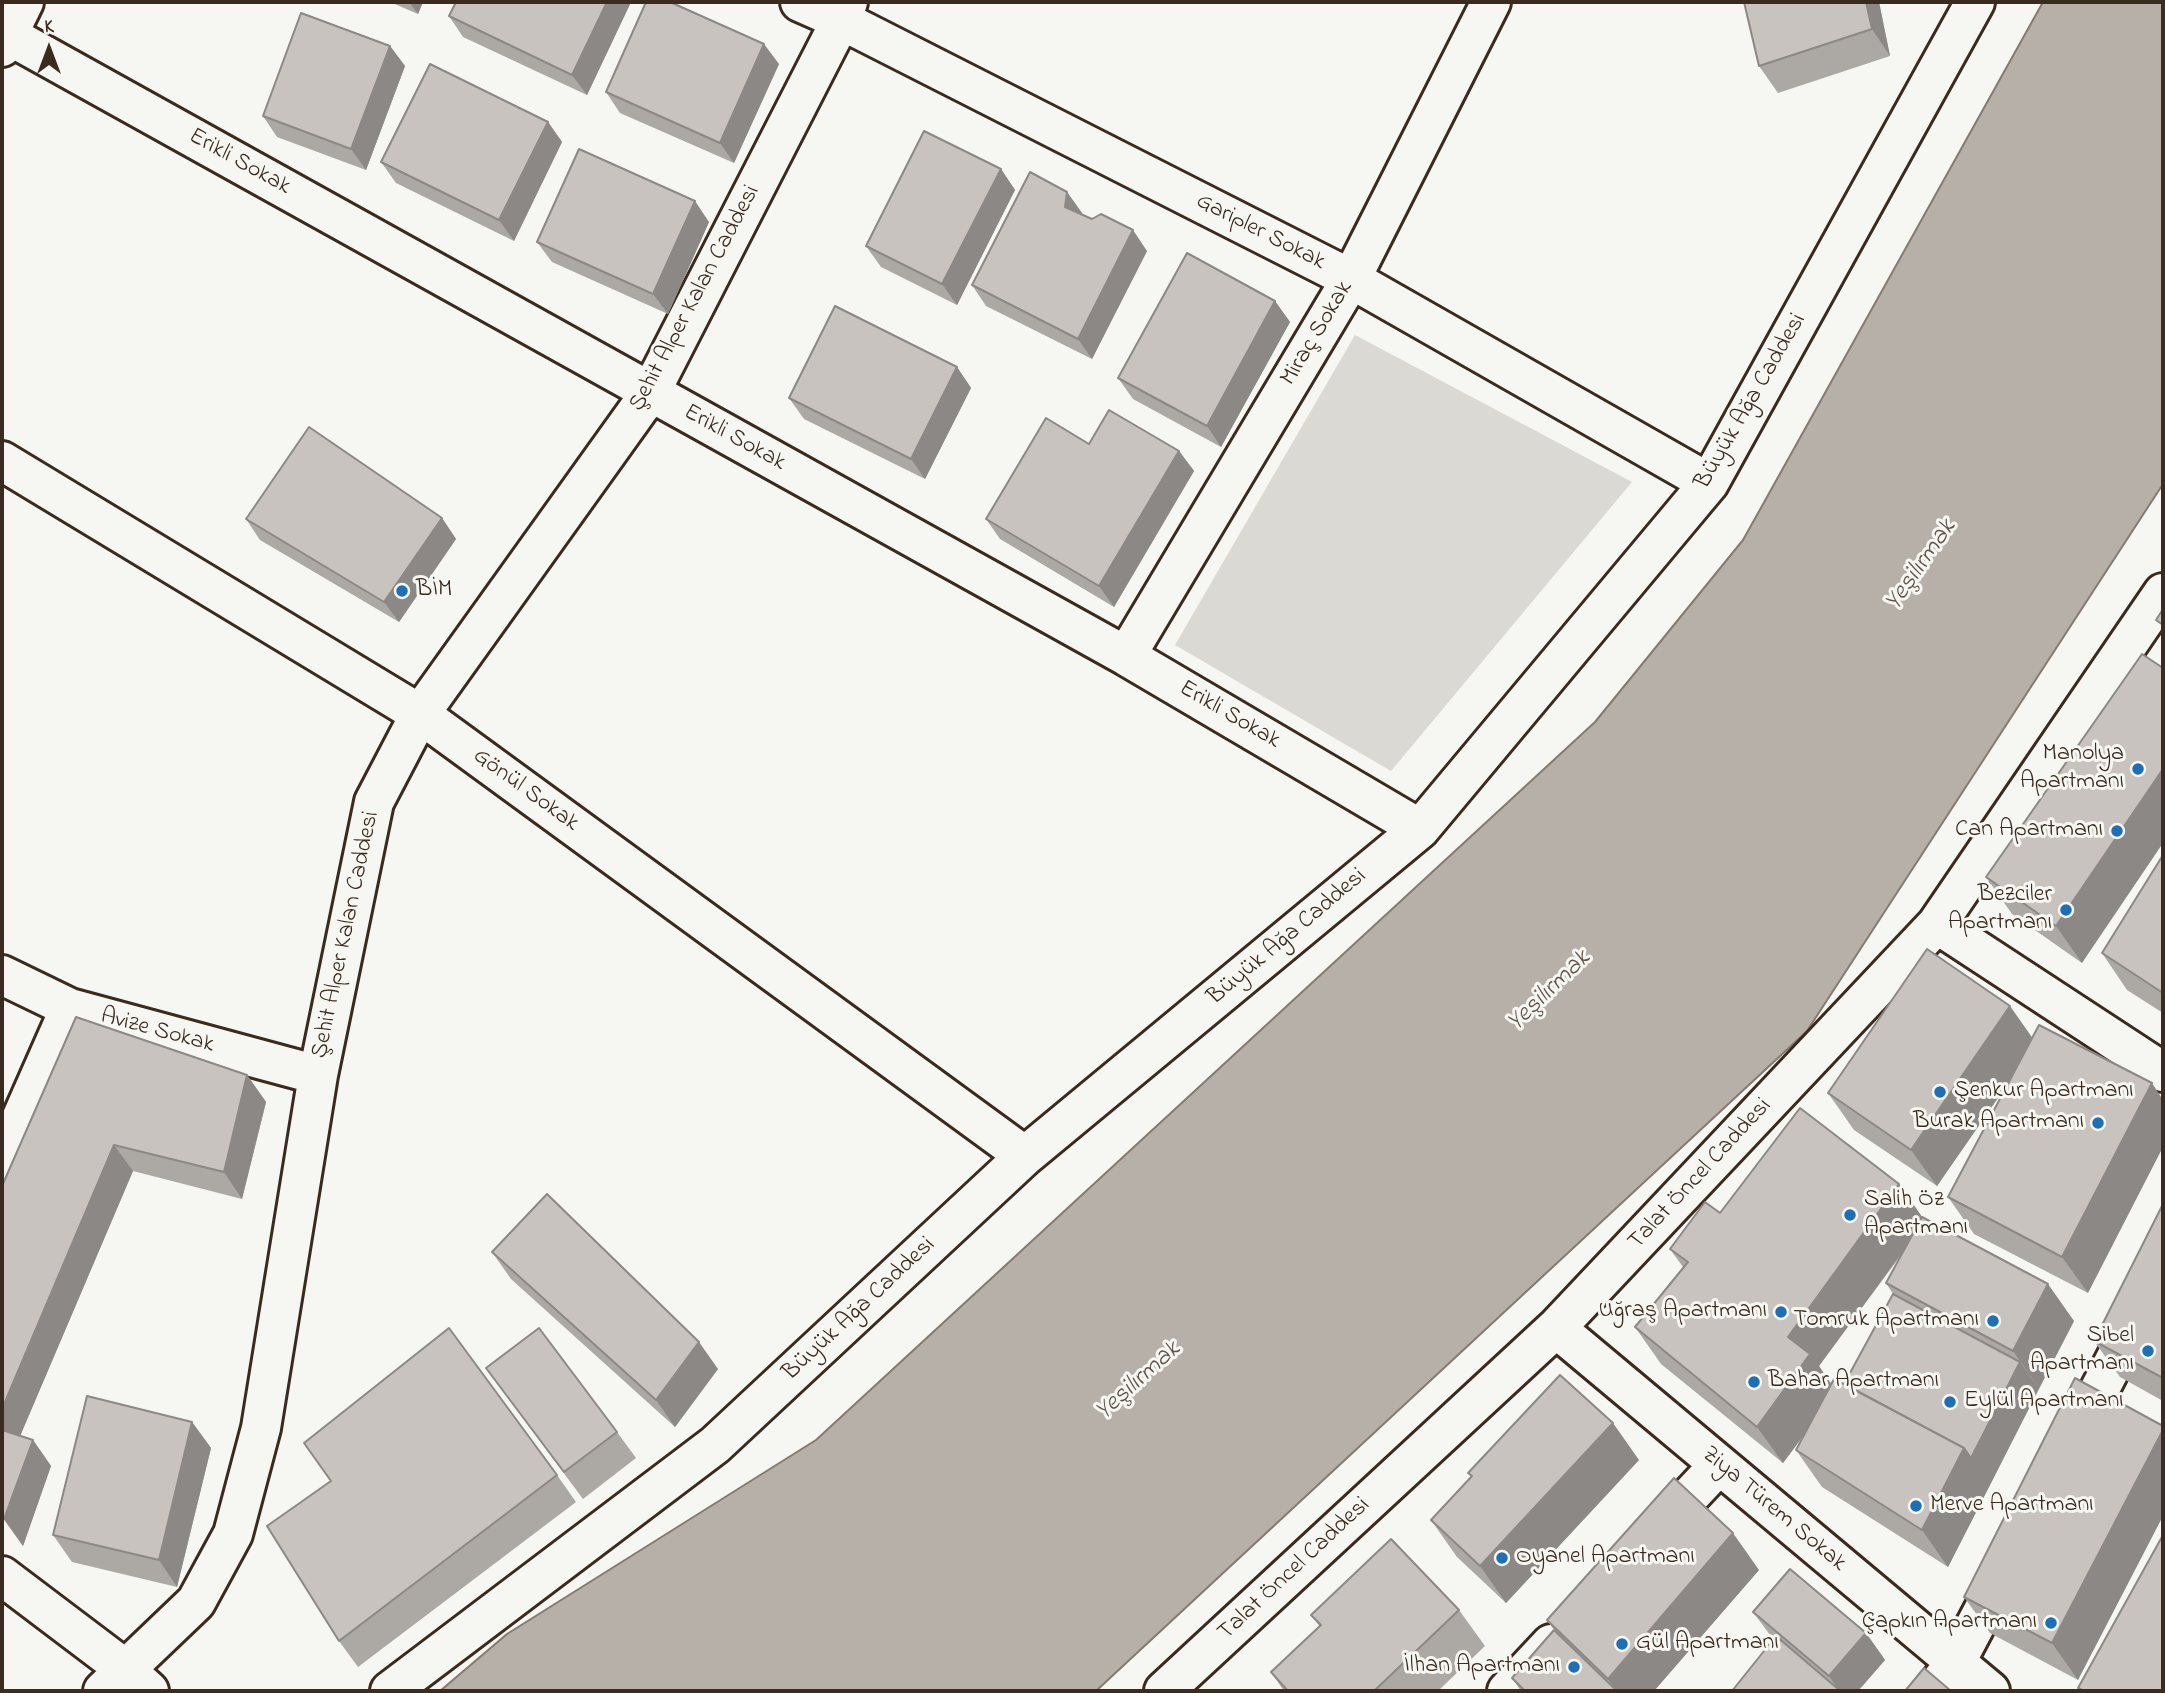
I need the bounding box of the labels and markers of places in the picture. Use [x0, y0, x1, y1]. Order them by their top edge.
place label: BİM [416, 577, 452, 605]
marker: BİM [394, 583, 410, 599]
place label: Manolya Apartmanı [2020, 741, 2124, 797]
marker: Manolya Apartmanı [2130, 761, 2146, 777]
place label: Can Apartmanı [1955, 817, 2103, 845]
marker: Can Apartmanı [2109, 823, 2125, 839]
place label: Bezciler Apartmanı [1948, 882, 2052, 938]
marker: Bezciler Apartmanı [2058, 902, 2074, 918]
place label: Şenkur Apartmanı [1954, 1078, 2134, 1106]
marker: Şenkur Apartmanı [1932, 1084, 1948, 1100]
place label: Burak Apartmanı [1913, 1109, 2084, 1137]
marker: Burak Apartmanı [2090, 1115, 2106, 1131]
place label: Salih Öz Apartmanı [1864, 1187, 1968, 1243]
marker: Salih Öz Apartmanı [1842, 1207, 1858, 1223]
place label: Uğraş Apartmanı [1598, 1298, 1767, 1326]
marker: Uğraş Apartmanı [1773, 1304, 1789, 1320]
place label: Tomruk Apartmanı [1793, 1307, 1979, 1335]
marker: Tomruk Apartmanı [1985, 1313, 2001, 1329]
place label: Sibel Apartmanı [2030, 1323, 2134, 1379]
marker: Sibel Apartmanı [2140, 1343, 2156, 1359]
place label: Bahar Apartmanı [1768, 1368, 1939, 1396]
marker: Bahar Apartmanı [1746, 1374, 1762, 1390]
place label: Eylül Apartmanı [1964, 1388, 2124, 1416]
marker: Eylül Apartmanı [1942, 1394, 1958, 1410]
place label: Merve Apartmanı [1930, 1492, 2094, 1520]
marker: Merve Apartmanı [1908, 1498, 1924, 1514]
place label: Oyanel Apartmanı [1516, 1544, 1695, 1572]
marker: Oyanel Apartmanı [1494, 1550, 1510, 1566]
place label: Çapkın Apartmanı [1862, 1609, 2037, 1637]
marker: Çapkın Apartmanı [2043, 1615, 2059, 1631]
place label: Gül Apartmanı [1636, 1630, 1779, 1658]
marker: Gül Apartmanı [1614, 1636, 1630, 1652]
place label: İlhan Apartmanı [1404, 1653, 1560, 1681]
marker: İlhan Apartmanı [1566, 1659, 1582, 1675]

